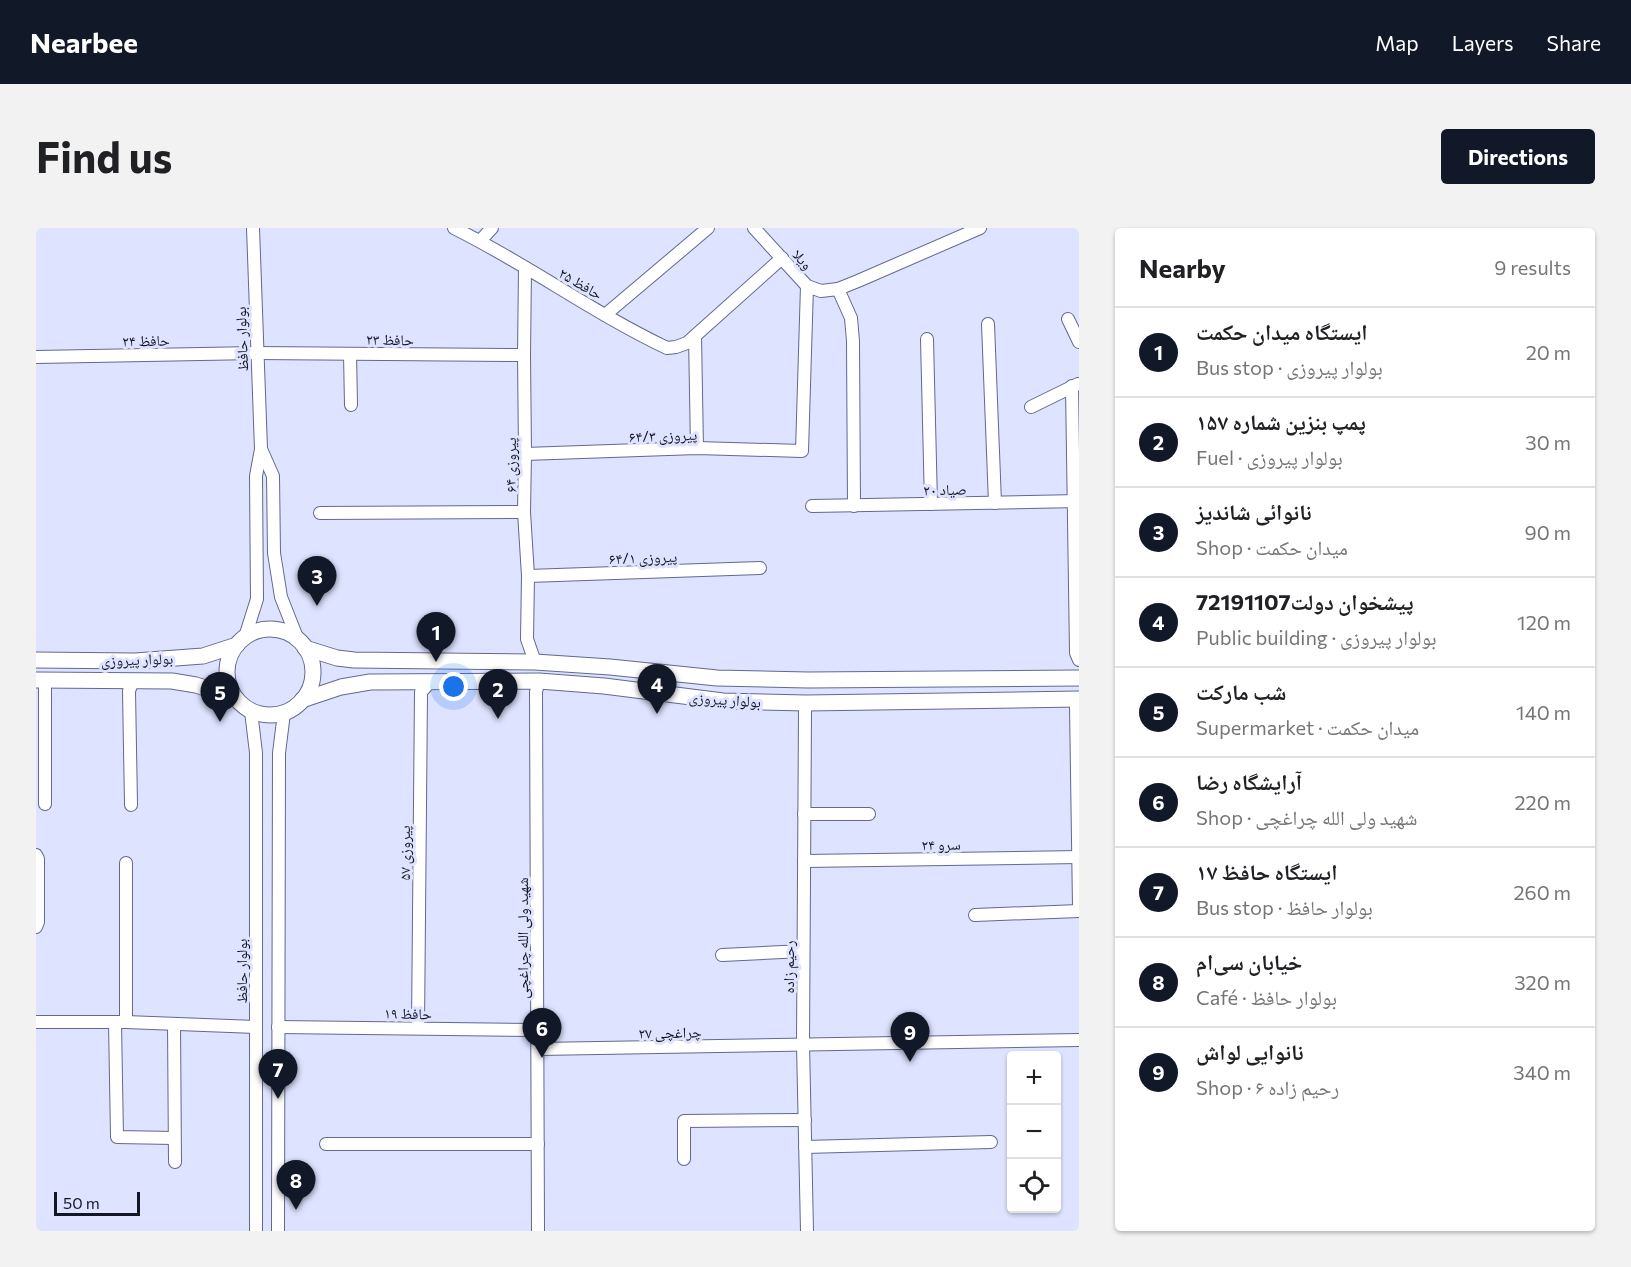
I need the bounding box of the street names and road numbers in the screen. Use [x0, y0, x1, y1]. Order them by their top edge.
street label: ویلا [788, 245, 817, 274]
street label: حافظ ۲۵ [556, 263, 607, 303]
street label: بولوار حافظ [231, 306, 252, 372]
street label: حافظ ۲۳ [366, 330, 414, 348]
street label: حافظ ۲۴ [122, 331, 170, 349]
street label: پیروزی ۶۴/۳ [628, 425, 698, 447]
street label: پیروزی ۶۴ [501, 437, 521, 493]
street label: صیاد ۲۰ [923, 480, 967, 499]
street label: پیروزی ۶۴/۱ [608, 547, 678, 569]
street label: بولوار پیروزی [101, 649, 173, 671]
street label: بولوار پیروزی [688, 688, 762, 712]
street label: پیروزی ۵۷ [395, 825, 415, 881]
street label: سرو ۲۴ [921, 835, 961, 854]
street label: شهید ولی الله چراغچی [513, 877, 533, 999]
street label: بولوار حافظ [232, 939, 251, 1003]
street label: رحیم زاده [779, 940, 799, 994]
street label: حافظ ۱۹ [384, 1004, 432, 1022]
street label: چراغچی ۲۷ [638, 1022, 702, 1044]

